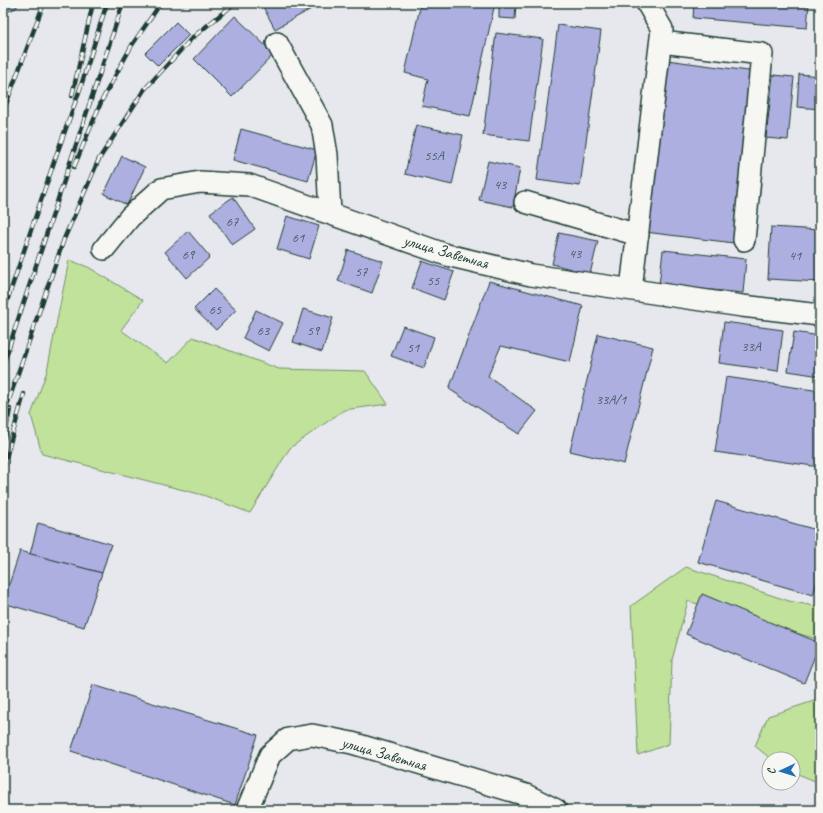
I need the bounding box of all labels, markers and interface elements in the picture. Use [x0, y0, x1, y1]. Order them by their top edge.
house number: 55А [424, 147, 445, 164]
house number: 43 [494, 176, 508, 193]
house number: 67 [226, 213, 239, 230]
house number: 61 [292, 229, 305, 246]
street label: улица Заветная [400, 230, 492, 274]
house number: 43 [569, 245, 583, 262]
house number: 69 [182, 246, 196, 263]
house number: 41 [789, 247, 802, 264]
house number: 57 [355, 263, 368, 280]
house number: 55 [427, 272, 440, 289]
house number: 65 [209, 301, 222, 318]
house number: 63 [257, 322, 271, 339]
house number: 59 [307, 322, 321, 339]
house number: 33А [741, 338, 762, 355]
house number: 51 [407, 339, 420, 356]
house number: 33А/1 [596, 391, 627, 408]
street label: улица Заветная [338, 732, 430, 776]
north arrow [761, 751, 801, 791]
text: С [764, 767, 778, 775]

